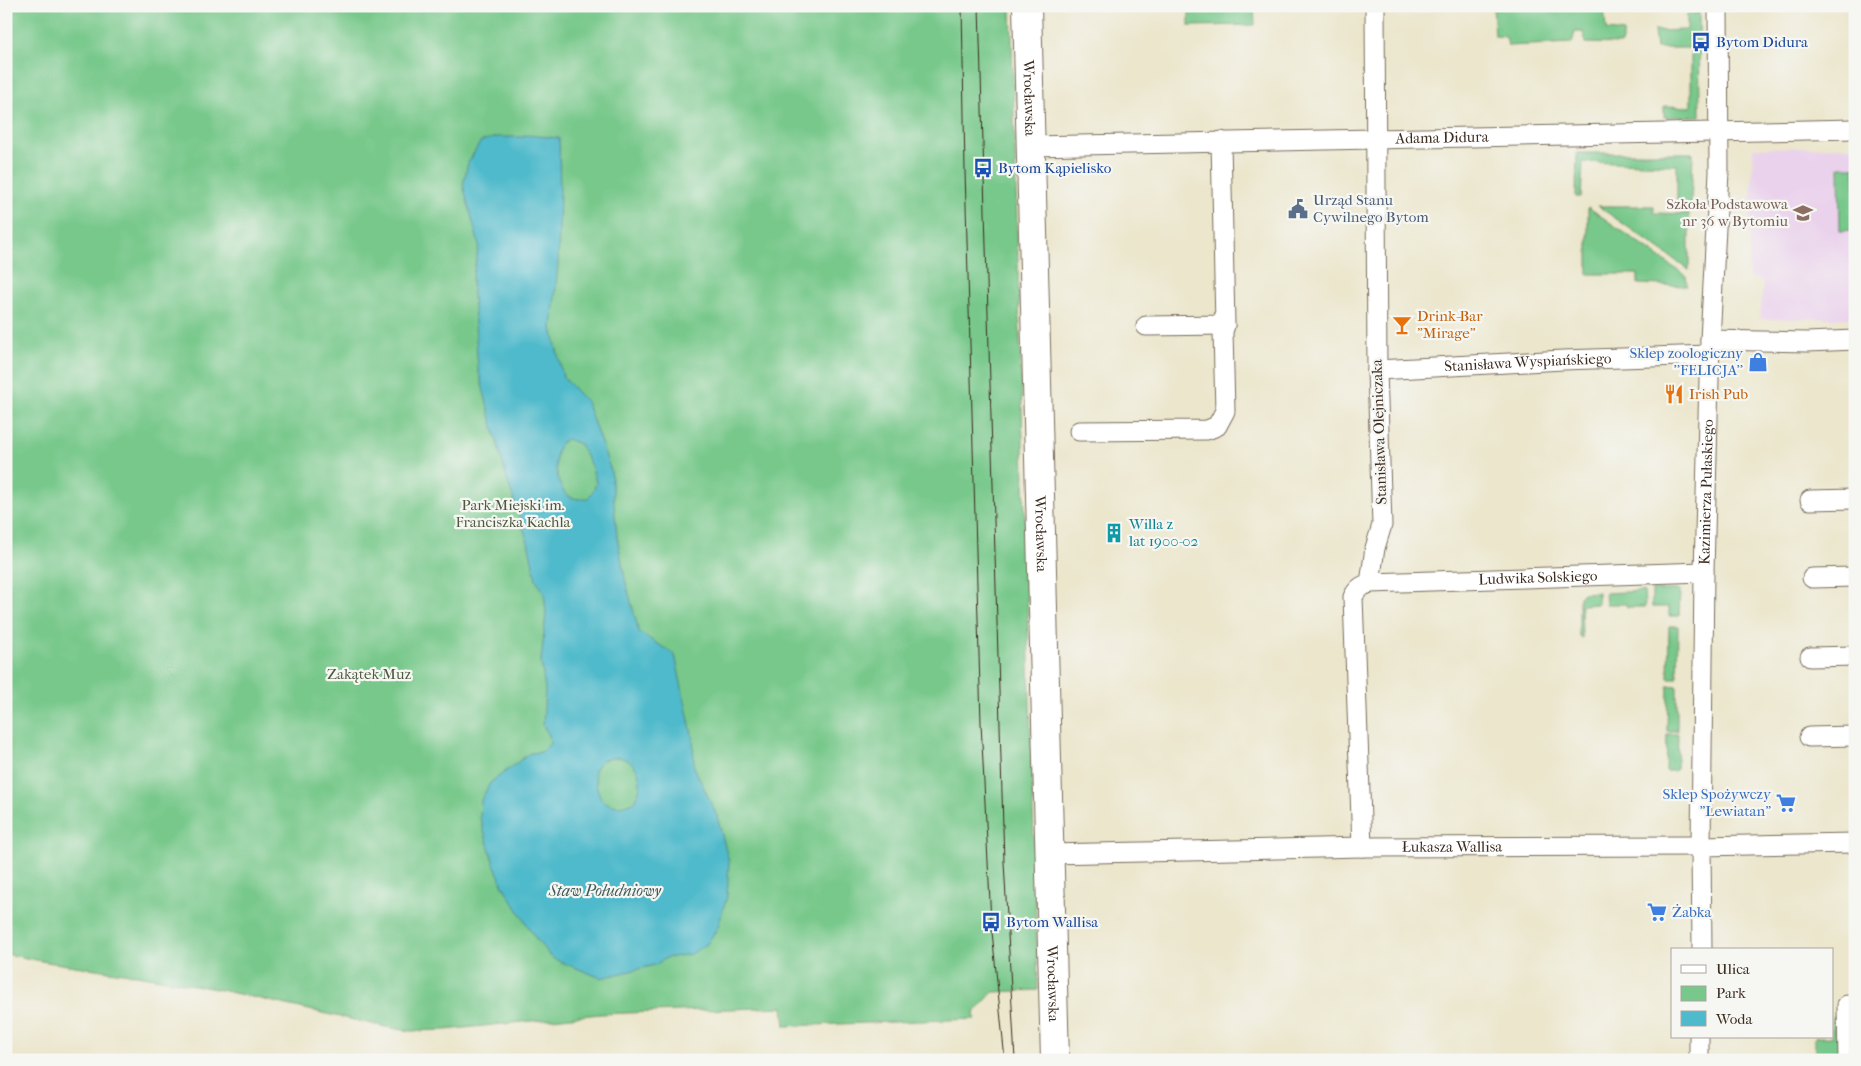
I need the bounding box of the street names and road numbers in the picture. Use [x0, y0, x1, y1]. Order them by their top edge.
street label: Wrocławska [1019, 59, 1039, 137]
street label: Adama Didura [1394, 128, 1490, 148]
street label: Stanisława Wyspiańskiego [1444, 349, 1612, 375]
street label: Stanisława Olejniczaka [1367, 358, 1391, 505]
street label: Kazimierza Pułaskiego [1695, 419, 1717, 565]
street label: Wrocławska [1031, 494, 1051, 573]
street label: Ludwika Solskiego [1478, 567, 1598, 588]
street label: Łukasza Wallisa [1402, 838, 1503, 856]
street label: Wrocławska [1043, 944, 1063, 1023]

